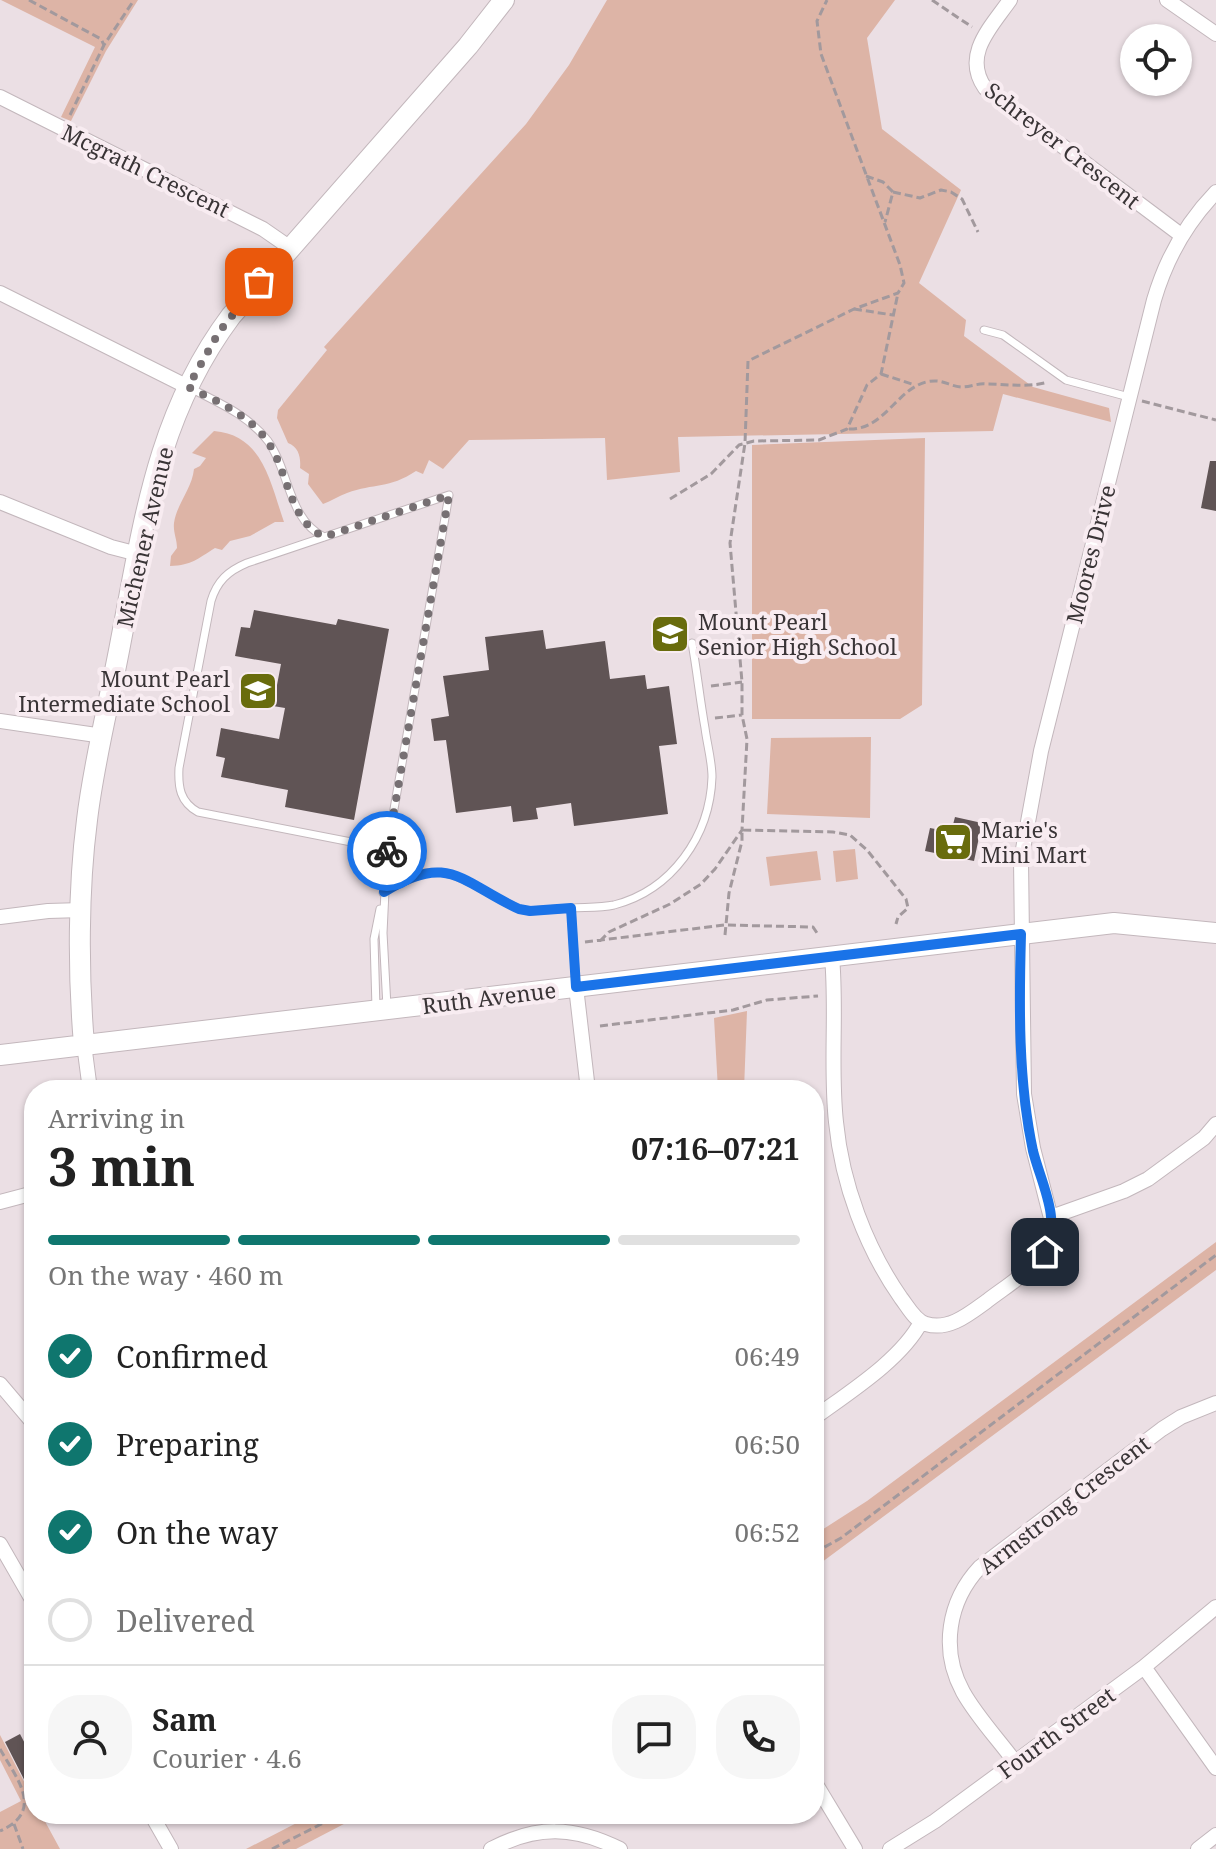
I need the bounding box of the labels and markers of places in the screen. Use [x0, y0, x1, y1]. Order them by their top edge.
pin [225, 248, 293, 316]
place label: Mount Pearl Senior High School [698, 606, 897, 661]
school or university icon: Mount Pearl Senior High School [649, 613, 691, 655]
place label: Mount Pearl Intermediate School [18, 663, 230, 718]
school or university icon: Mount Pearl Intermediate School [237, 670, 279, 712]
place label: Marie's Mini Mart [981, 814, 1087, 869]
supermarket icon: Marie's Mini Mart [932, 821, 974, 863]
pin [1011, 1218, 1079, 1286]

